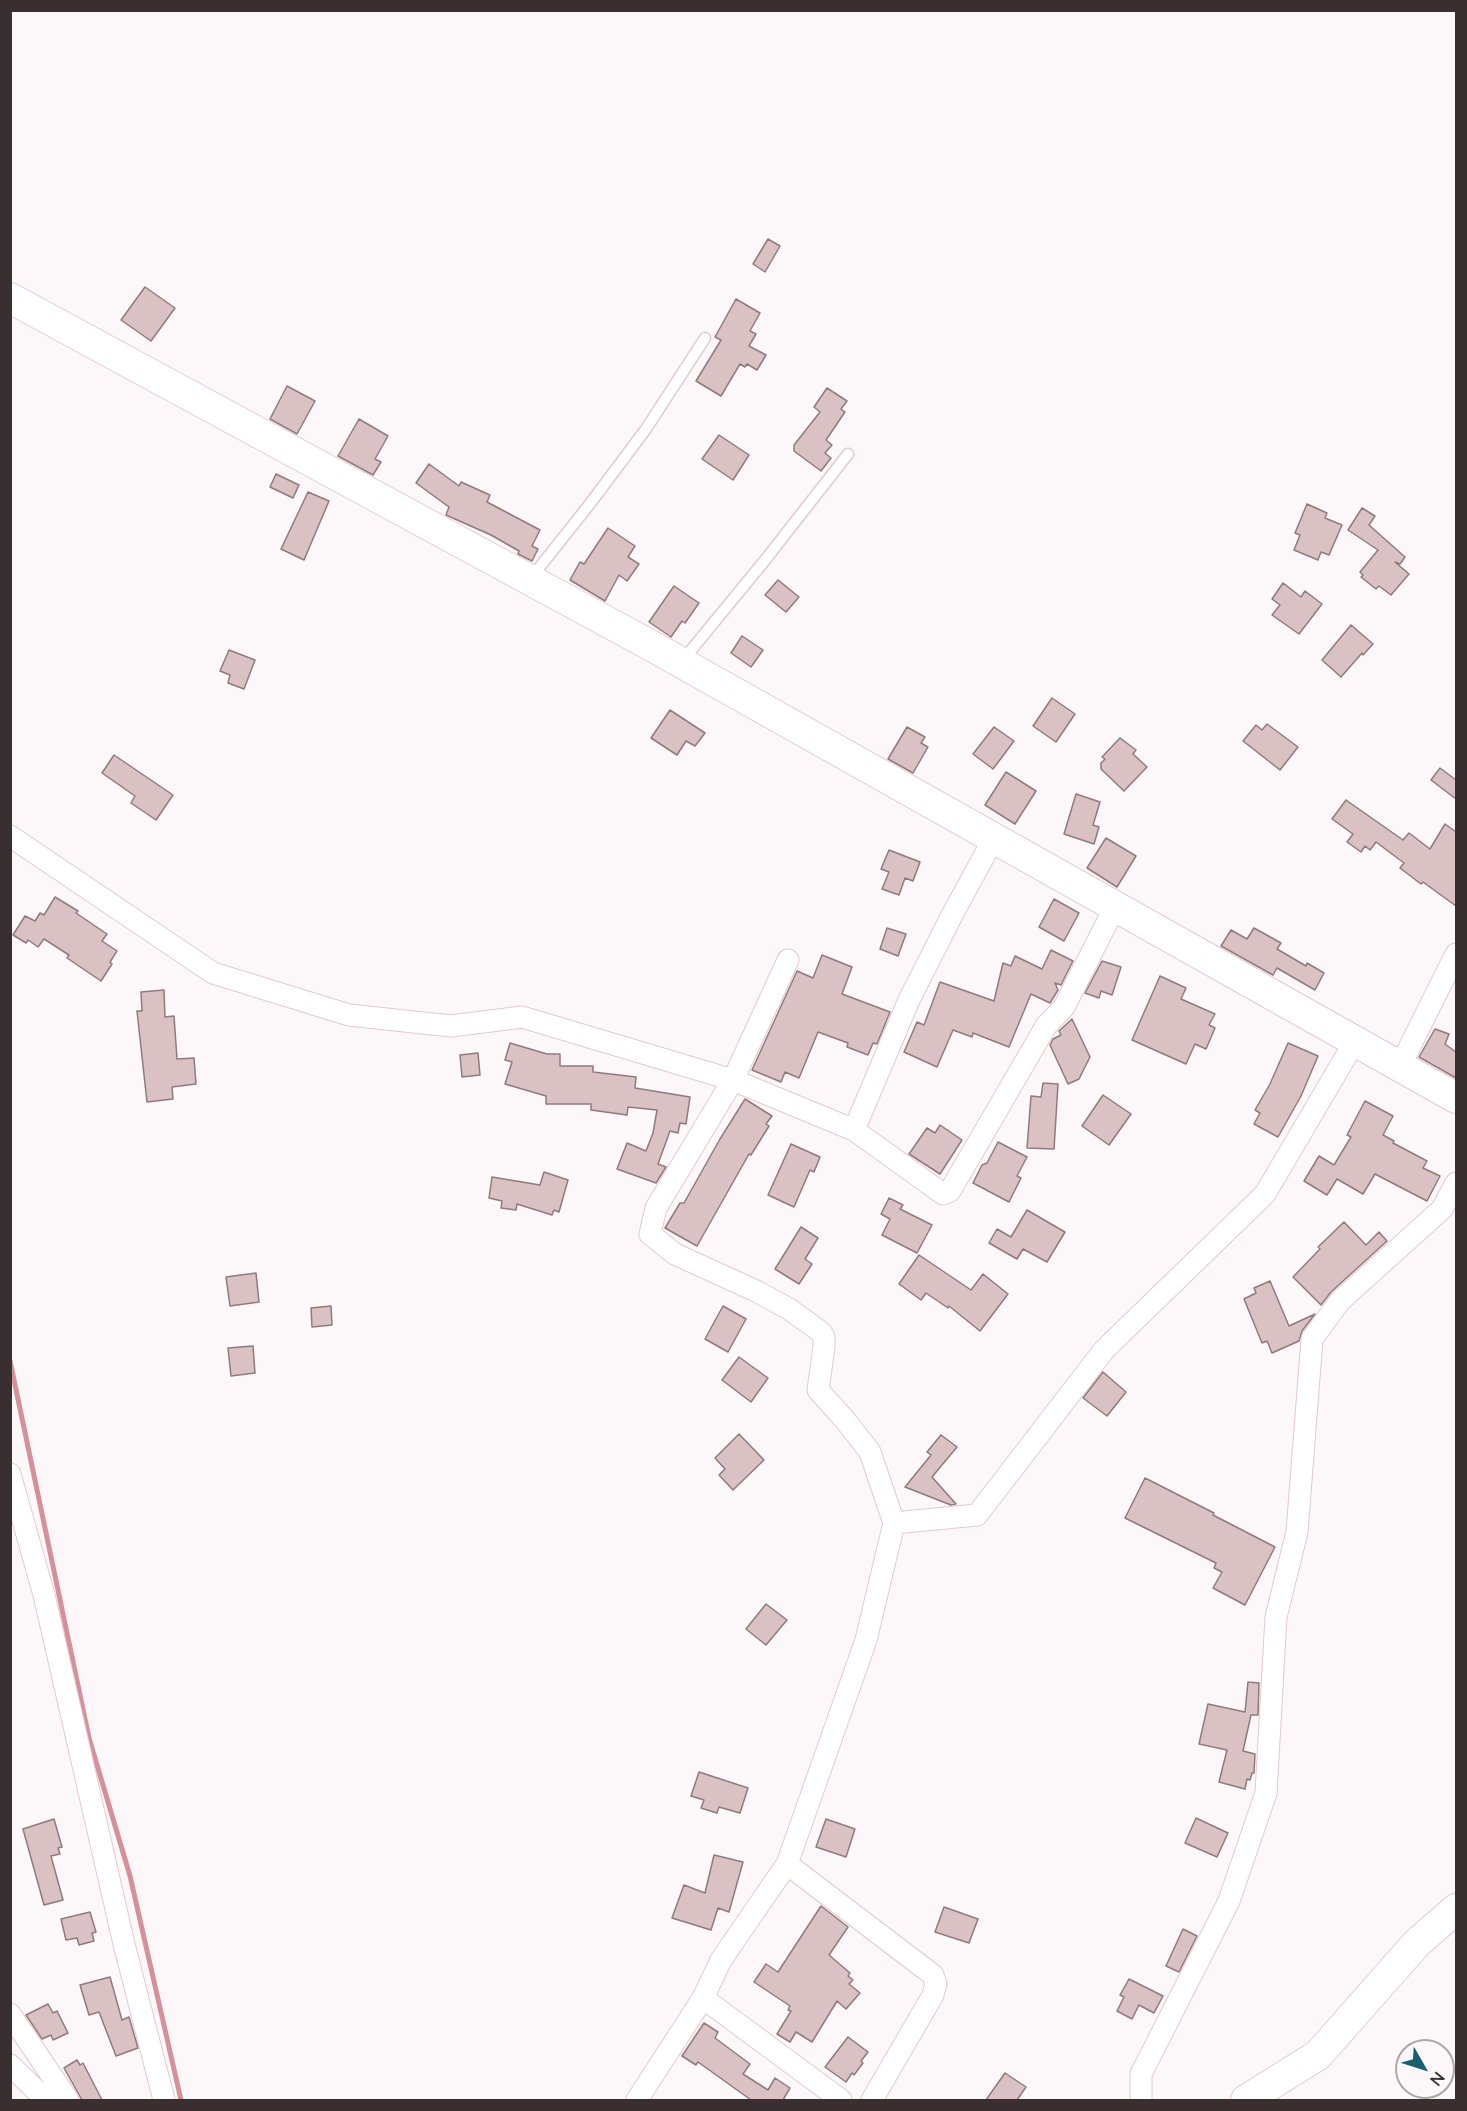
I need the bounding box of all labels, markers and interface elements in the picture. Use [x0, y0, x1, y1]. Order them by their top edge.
north arrow [1395, 2039, 1455, 2099]
text: N [1427, 2069, 1449, 2090]

